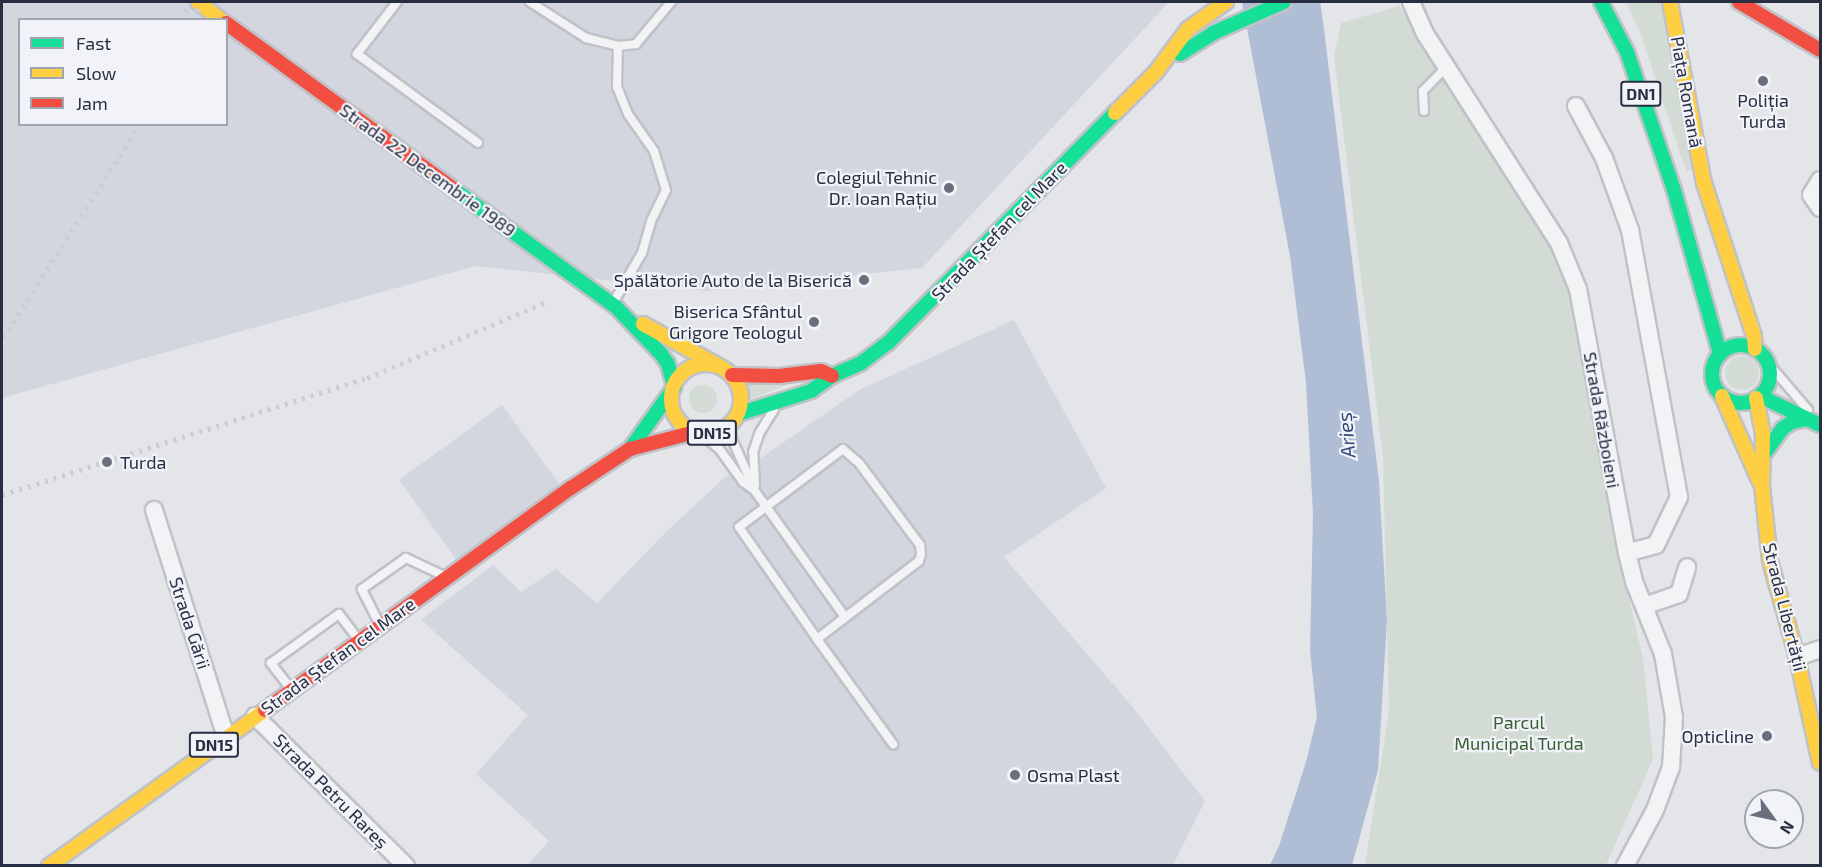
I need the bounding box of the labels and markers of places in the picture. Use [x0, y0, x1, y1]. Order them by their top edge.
marker: Poliția Turda [1756, 74, 1770, 88]
place label: Poliția Turda [1737, 90, 1789, 132]
place label: Colegiul Tehnic Dr. Ioan Rațiu [815, 167, 937, 210]
marker: Colegiul Tehnic Dr. Ioan Rațiu [942, 181, 956, 195]
place label: Spălătorie Auto de la Biserică [613, 269, 852, 291]
marker: Spălătorie Auto de la Biserică [857, 273, 871, 287]
place label: Biserica Sfântul Grigore Teologul [669, 301, 802, 344]
marker: Biserica Sfântul Grigore Teologul [807, 315, 821, 329]
place label: Turda [120, 451, 166, 473]
marker: Turda [98, 453, 116, 471]
place label: Opticline [1681, 725, 1754, 747]
marker: Opticline [1758, 727, 1776, 745]
place label: Osma Plast [1027, 764, 1120, 786]
marker: Osma Plast [1008, 768, 1022, 782]

